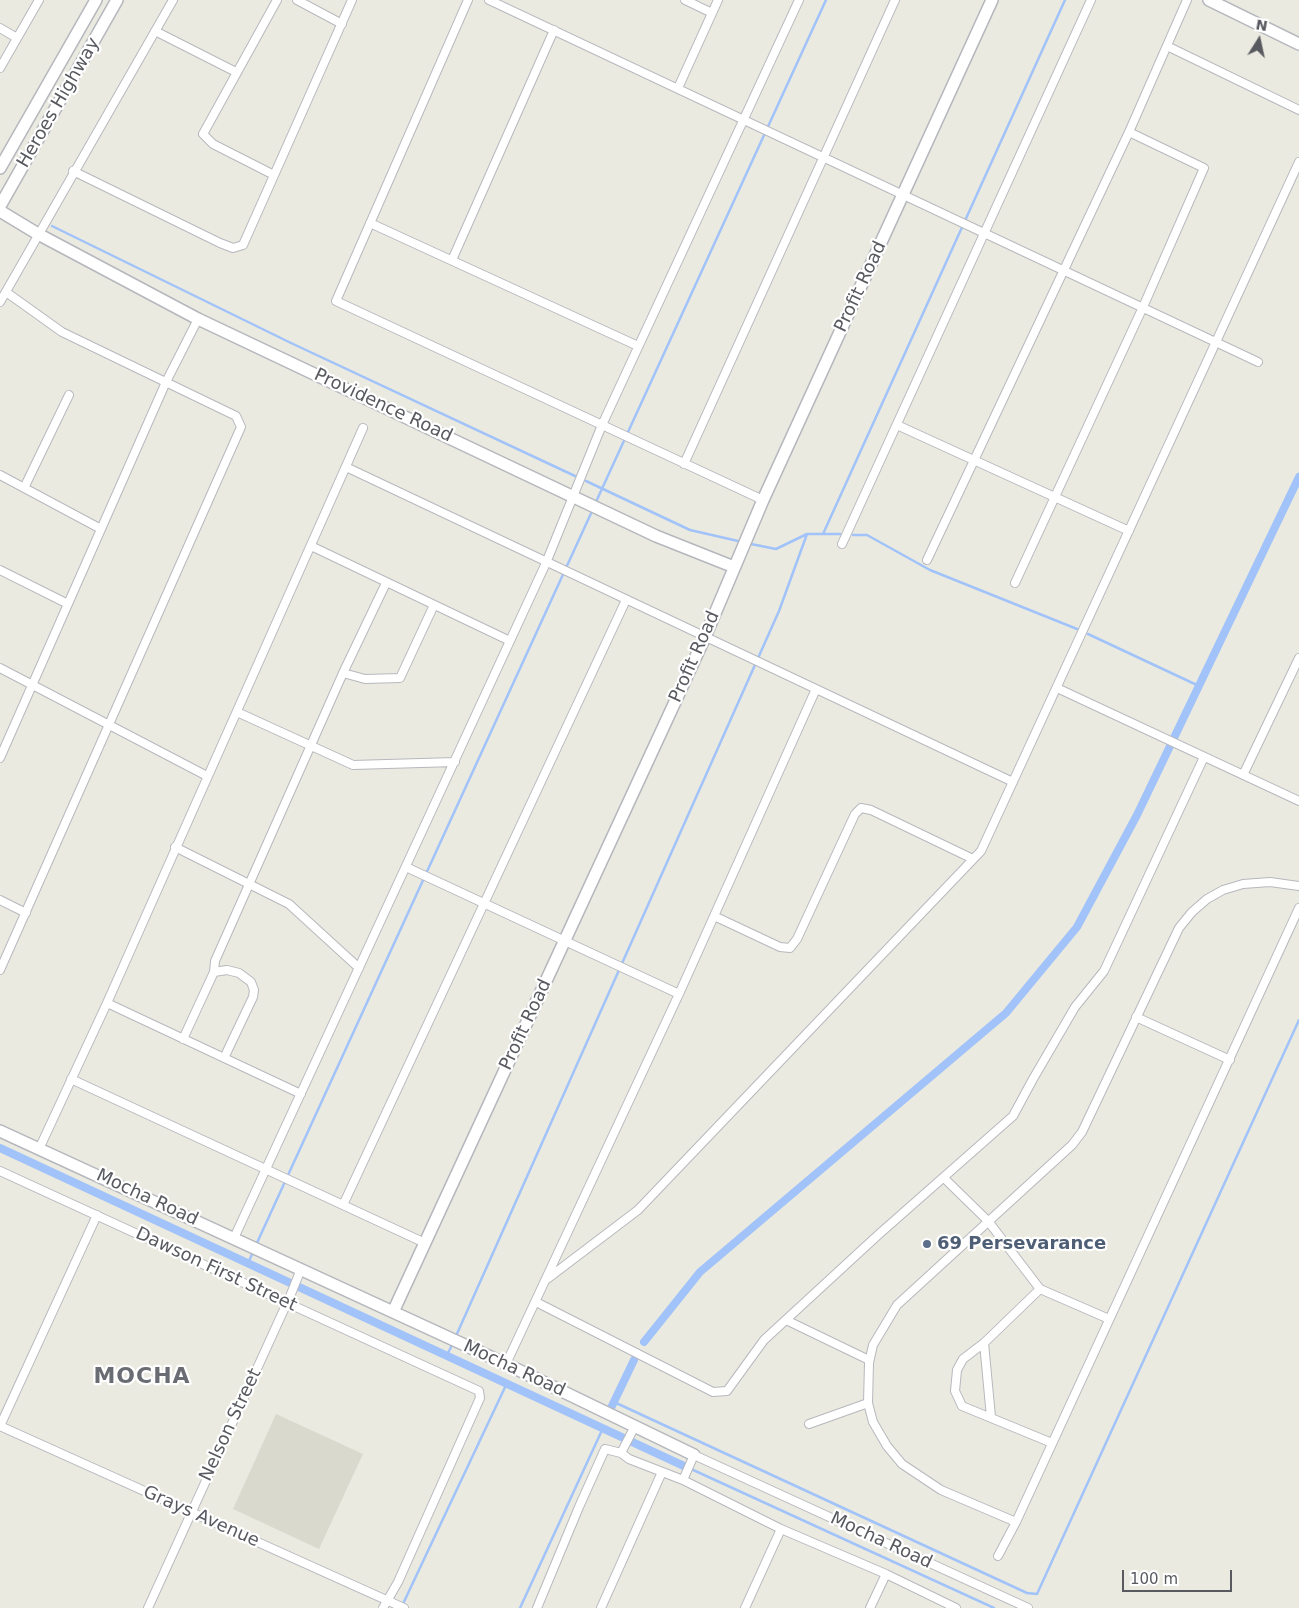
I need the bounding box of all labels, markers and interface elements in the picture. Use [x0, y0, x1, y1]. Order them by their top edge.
north arrow [1234, 15, 1284, 65]
text: N [1254, 16, 1269, 34]
street label: Heroes Highway [13, 34, 105, 172]
street label: Profit Road [831, 238, 891, 336]
street label: Providence Road [310, 365, 456, 447]
street label: Profit Road [665, 608, 725, 706]
street label: Profit Road [496, 976, 556, 1074]
street label: Mocha Road [93, 1165, 201, 1231]
street label: Dawson First Street [132, 1223, 300, 1317]
place label: 69 Persevarance [937, 1233, 1106, 1255]
marker: 69 Persevarance [921, 1238, 933, 1250]
street label: Mocha Road [460, 1336, 568, 1402]
district label: MOCHA [93, 1364, 191, 1390]
street label: Nelson Street [195, 1365, 267, 1485]
street label: Grays Avenue [140, 1482, 262, 1552]
street label: Mocha Road [827, 1508, 935, 1574]
scale bar [1124, 1560, 1234, 1592]
text: 100 m [1130, 1570, 1178, 1588]

